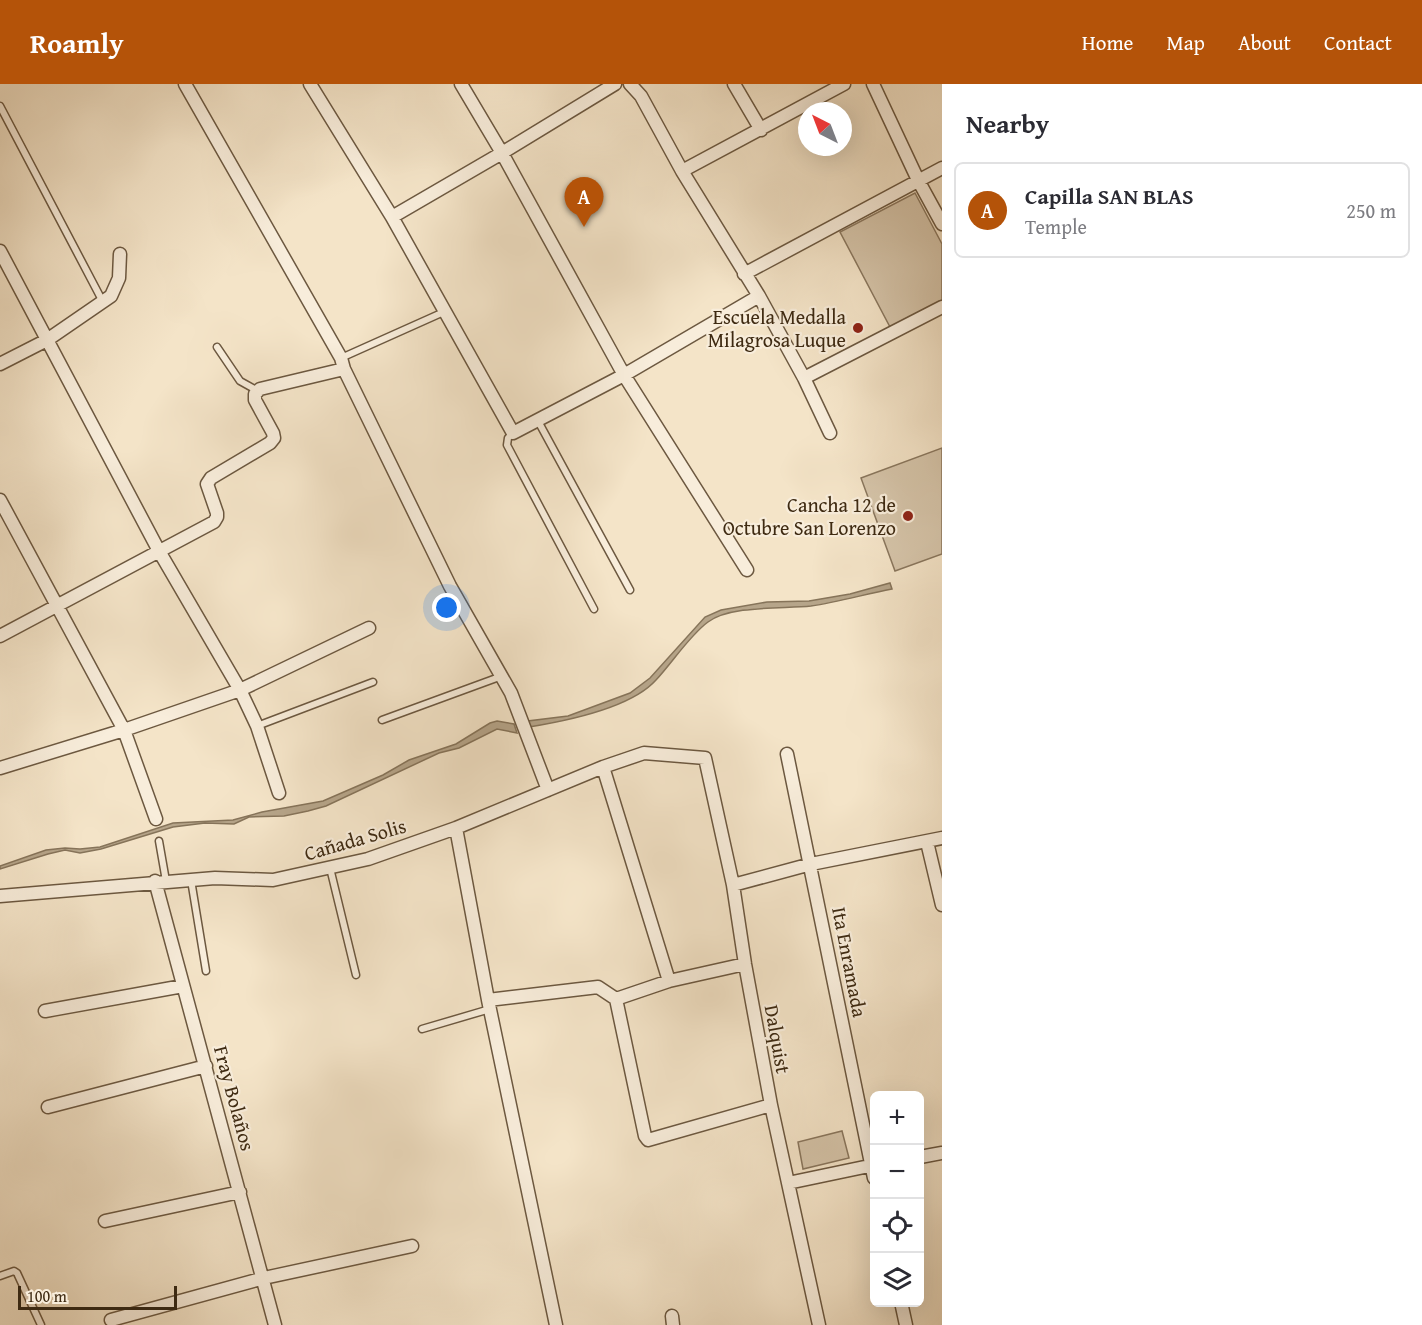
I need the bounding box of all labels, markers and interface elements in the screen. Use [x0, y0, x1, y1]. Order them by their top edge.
text: Roamly [30, 22, 124, 63]
text: Home [1082, 27, 1133, 58]
text: Map [1166, 27, 1205, 58]
text: About [1238, 27, 1291, 58]
text: Contact [1324, 27, 1392, 58]
north arrow [798, 102, 852, 156]
text: Nearby [966, 104, 1049, 143]
pin: A [564, 178, 604, 227]
text: Capilla SAN BLAS [1025, 180, 1194, 212]
text: A [981, 196, 994, 225]
text: 250 m [1346, 196, 1396, 225]
text: Temple [1025, 212, 1087, 241]
place label: Escuela Medalla Milagrosa Luque [708, 302, 847, 354]
marker: Escuela Medalla Milagrosa Luque [851, 321, 865, 335]
place label: Cancha 12 de Octubre San Lorenzo [723, 490, 896, 542]
marker: Cancha 12 de Octubre San Lorenzo [901, 509, 915, 523]
your location [432, 593, 461, 622]
street label: Cañada Solis [301, 811, 409, 867]
street label: Ita Enramada [825, 904, 875, 1020]
street label: Dalquist [758, 1002, 798, 1076]
street label: Fray Bolaños [207, 1042, 263, 1154]
map controls [870, 1091, 924, 1307]
button: + [870, 1091, 924, 1145]
button: − [870, 1145, 924, 1199]
button: locate [870, 1199, 924, 1253]
button: layers [870, 1253, 924, 1307]
scale bar [18, 1283, 177, 1310]
text: 100 m [27, 1284, 67, 1308]

